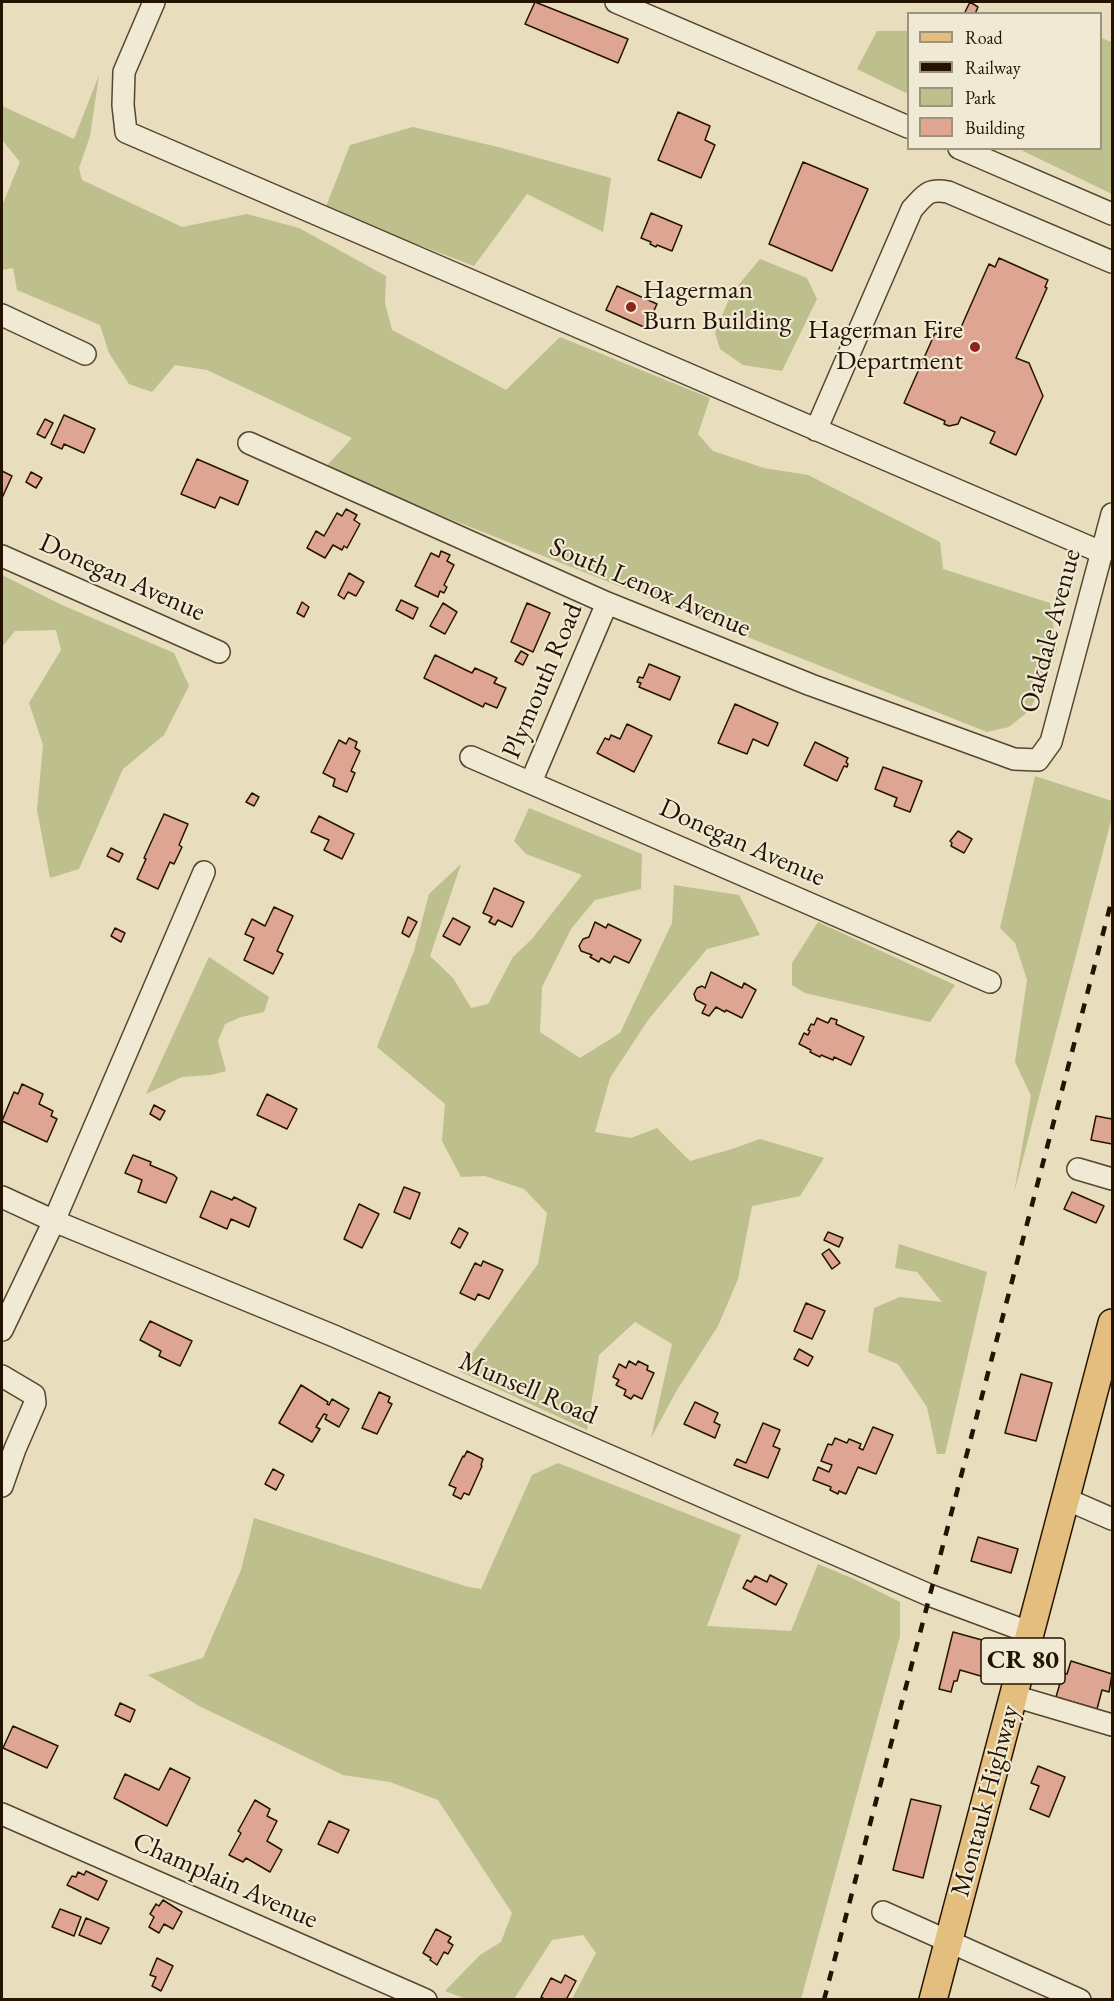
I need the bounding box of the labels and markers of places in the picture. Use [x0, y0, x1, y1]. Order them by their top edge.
place label: Hagerman Burn Building [643, 275, 791, 338]
marker: Hagerman Burn Building [624, 300, 638, 314]
place label: Hagerman Fire Department [808, 315, 963, 378]
marker: Hagerman Fire Department [968, 340, 982, 354]

